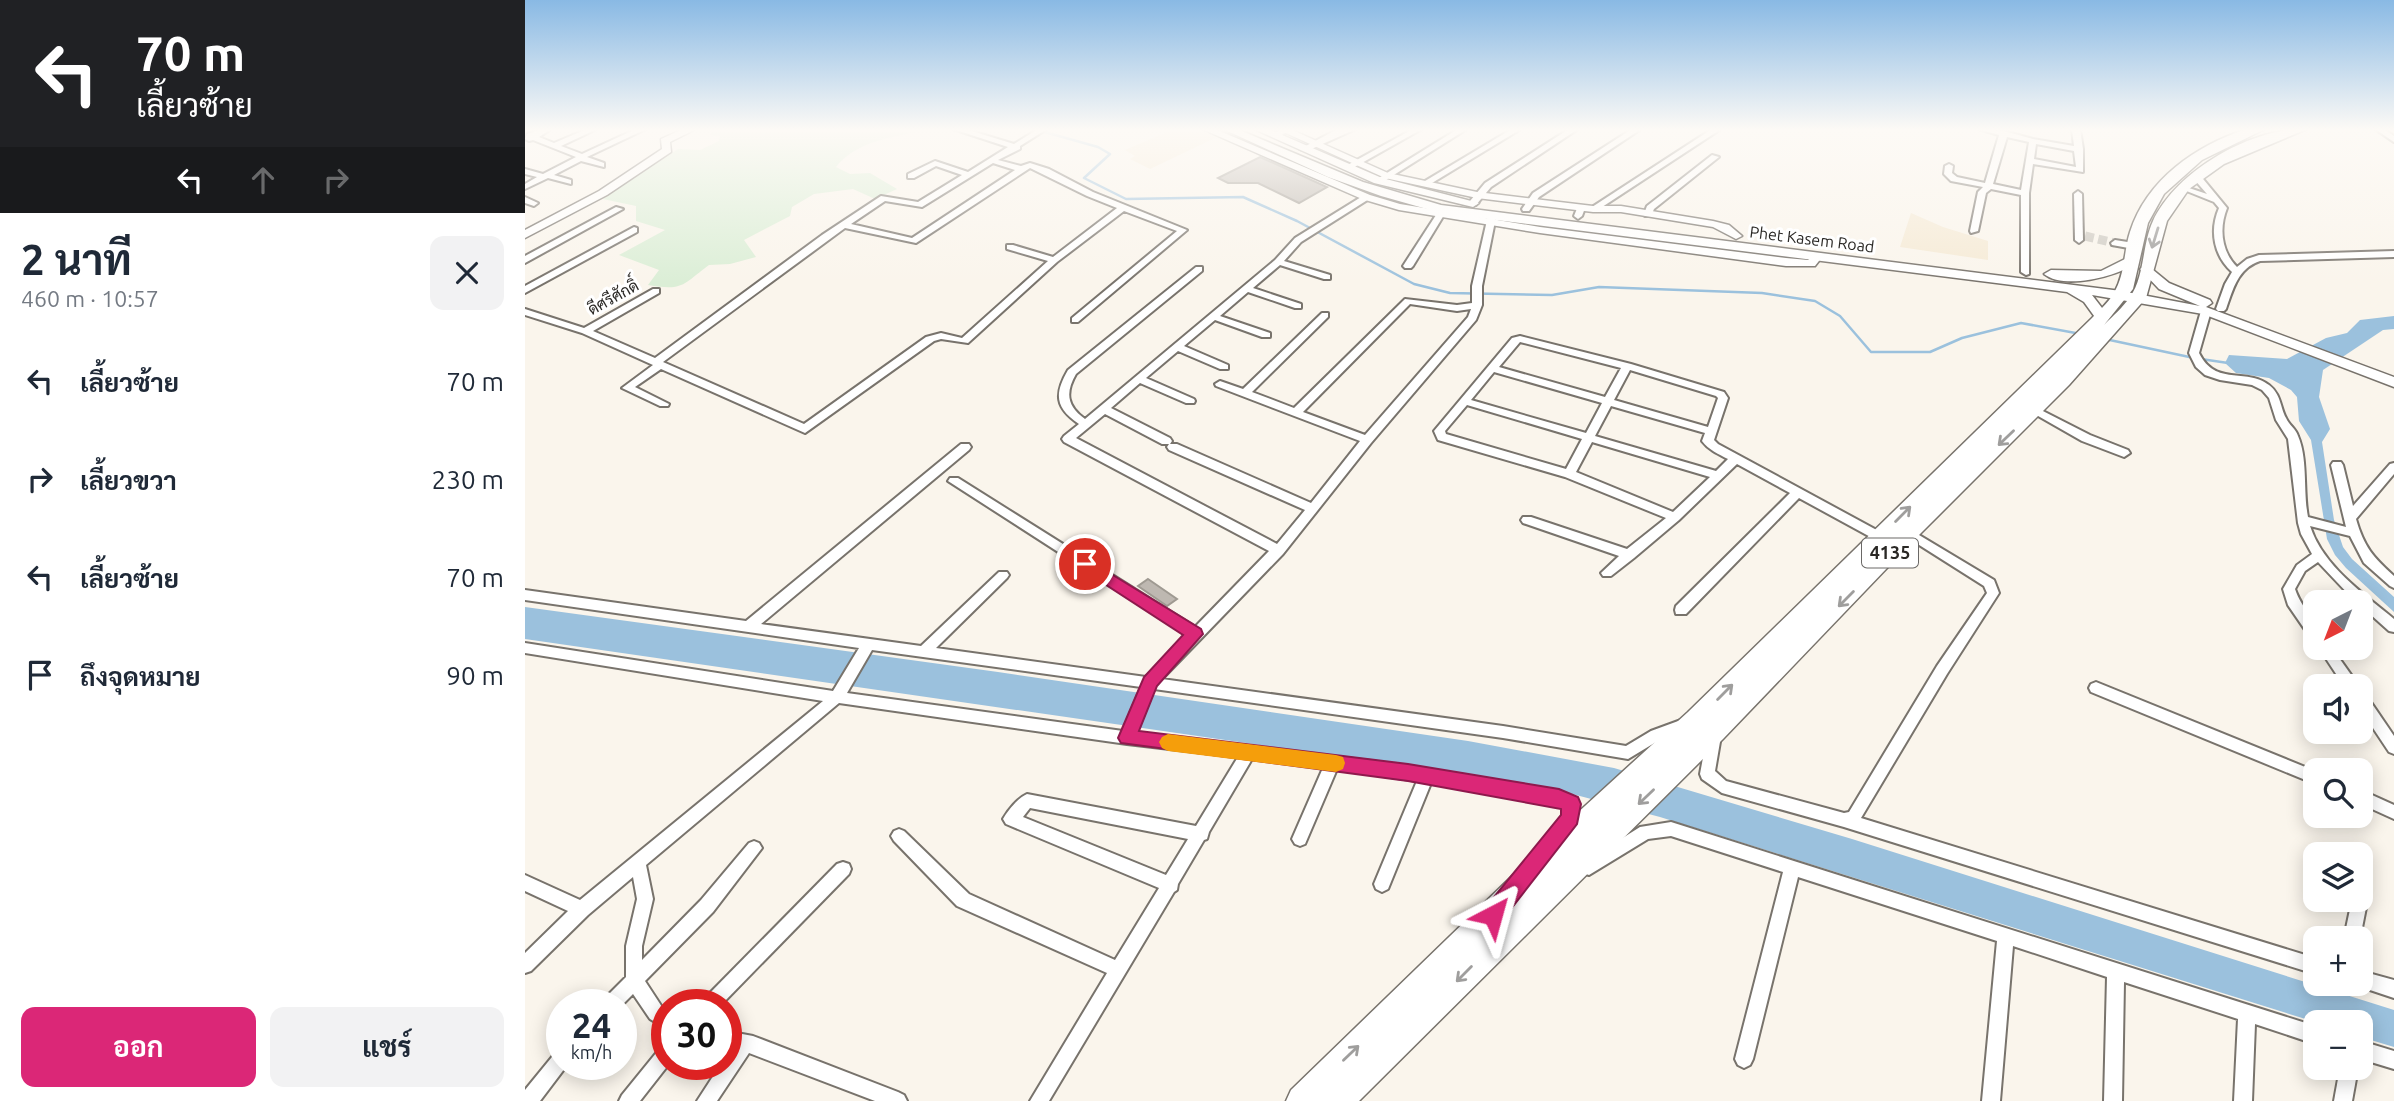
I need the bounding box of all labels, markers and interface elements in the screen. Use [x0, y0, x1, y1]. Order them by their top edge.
text: 70 m [136, 25, 245, 80]
icon: left [21, 28, 112, 119]
text: เลี้ยวซ้าย [136, 87, 253, 123]
icon: left [171, 161, 209, 199]
icon: ahead [244, 161, 282, 199]
icon: right [317, 161, 355, 199]
street label: Phet Kasem Road [1749, 222, 1875, 256]
one-way arrow [2147, 227, 2160, 249]
text: 2 นาที [21, 236, 132, 283]
button: close [430, 236, 504, 310]
street label: ดีศรีศักดิ์ [582, 271, 641, 318]
text: 460 m · 10:57 [21, 286, 159, 311]
icon: left [21, 362, 59, 400]
text: 70 m [446, 367, 504, 396]
text: เลี้ยวซ้าย [80, 368, 179, 397]
one-way arrow [1998, 429, 2015, 446]
icon: right [21, 460, 59, 498]
text: 230 m [432, 465, 504, 494]
text: เลี้ยวขวา [80, 466, 177, 495]
one-way arrow [1895, 506, 1912, 523]
pin [1055, 534, 1115, 594]
road number: 4135 [1862, 538, 1918, 568]
icon: arrive [1066, 545, 1104, 583]
icon: left [21, 558, 59, 596]
text: 70 m [446, 563, 504, 592]
text: เลี้ยวซ้าย [80, 564, 179, 593]
one-way arrow [1837, 590, 1854, 607]
north arrow [2303, 590, 2373, 660]
map controls [2303, 590, 2373, 1080]
icon: arrive [21, 656, 59, 694]
text: 90 m [446, 661, 504, 690]
text: ถึงจุดหมาย [80, 662, 201, 691]
button: sound [2303, 674, 2373, 744]
one-way arrow [1716, 684, 1733, 701]
button: search [2303, 758, 2373, 828]
one-way arrow [1638, 788, 1655, 805]
button: layers [2303, 842, 2373, 912]
position arrow [1456, 878, 1530, 952]
button: + [2303, 926, 2373, 996]
one-way arrow [1456, 966, 1473, 983]
speed limit sign: 30 [651, 989, 742, 1080]
text: 24 [572, 1005, 611, 1045]
button: ออก [21, 1007, 256, 1087]
button: แชร์ [270, 1007, 504, 1087]
button: − [2303, 1010, 2373, 1080]
text: km/h [571, 1042, 612, 1062]
one-way arrow [1342, 1045, 1359, 1062]

